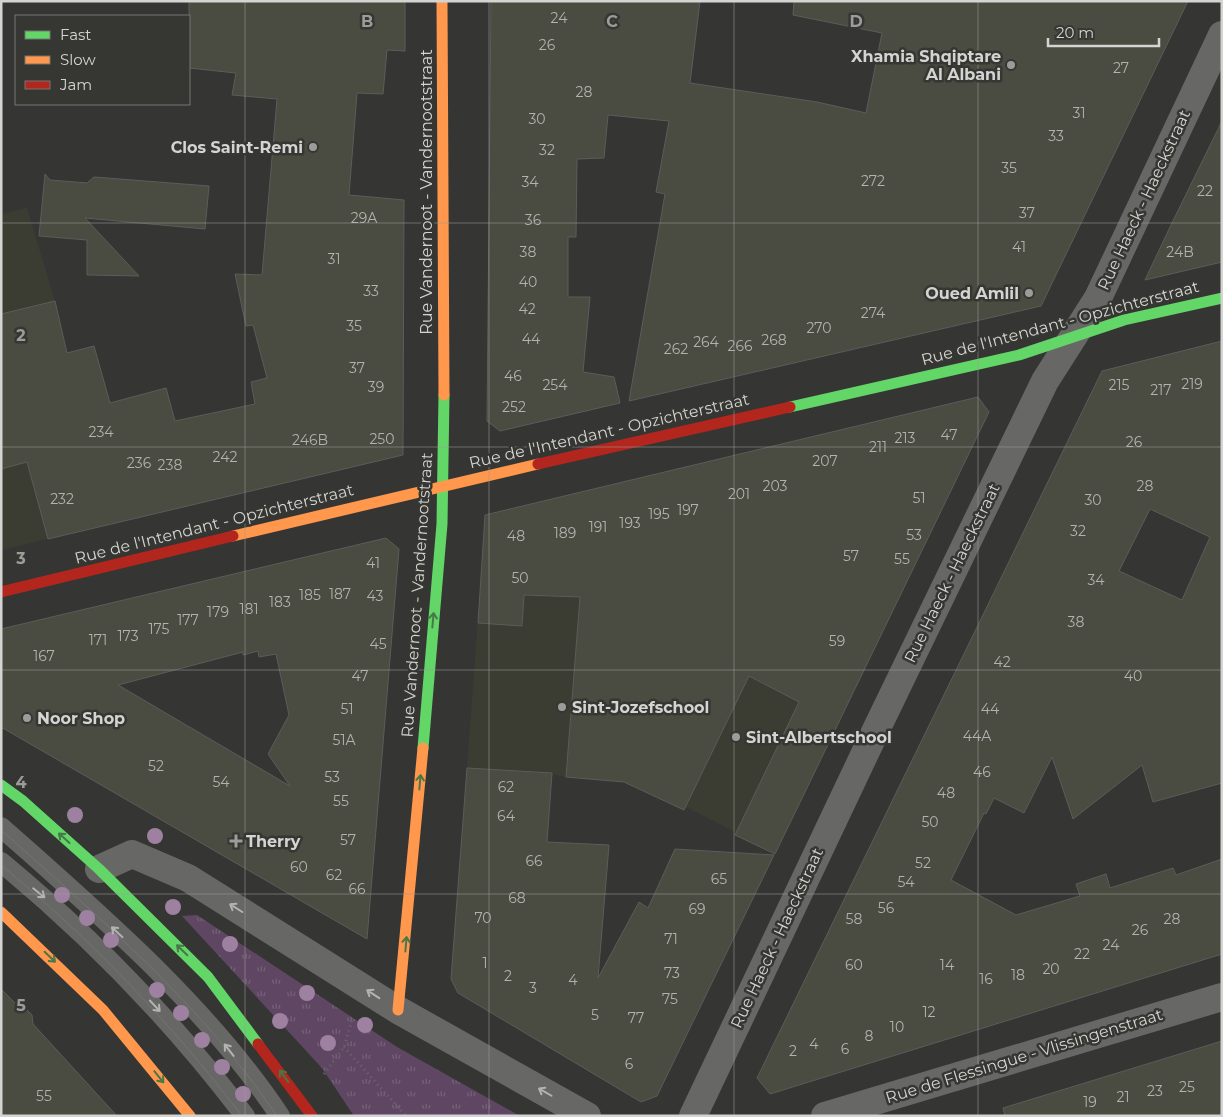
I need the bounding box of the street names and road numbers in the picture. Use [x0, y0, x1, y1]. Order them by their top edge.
street label: Rue Vandernoot - Vandernootstraat [417, 49, 436, 335]
street label: Rue Haeck - Haeckstraat [1094, 106, 1194, 293]
street label: Rue de l'Intendant - Opzichterstraat [919, 277, 1201, 369]
street label: Rue de l'Intendant - Opzichterstraat [467, 389, 751, 473]
street label: Rue Vandernoot - Vandernootstraat [398, 451, 436, 738]
street label: Rue de l'Intendant - Opzichterstraat [73, 480, 356, 568]
street label: Rue Haeck - Haeckstraat [900, 480, 1004, 666]
street label: Rue Haeck - Haeckstraat [727, 844, 827, 1031]
street label: Rue de Flessingue - Vlissingenstraat [883, 1005, 1165, 1107]

